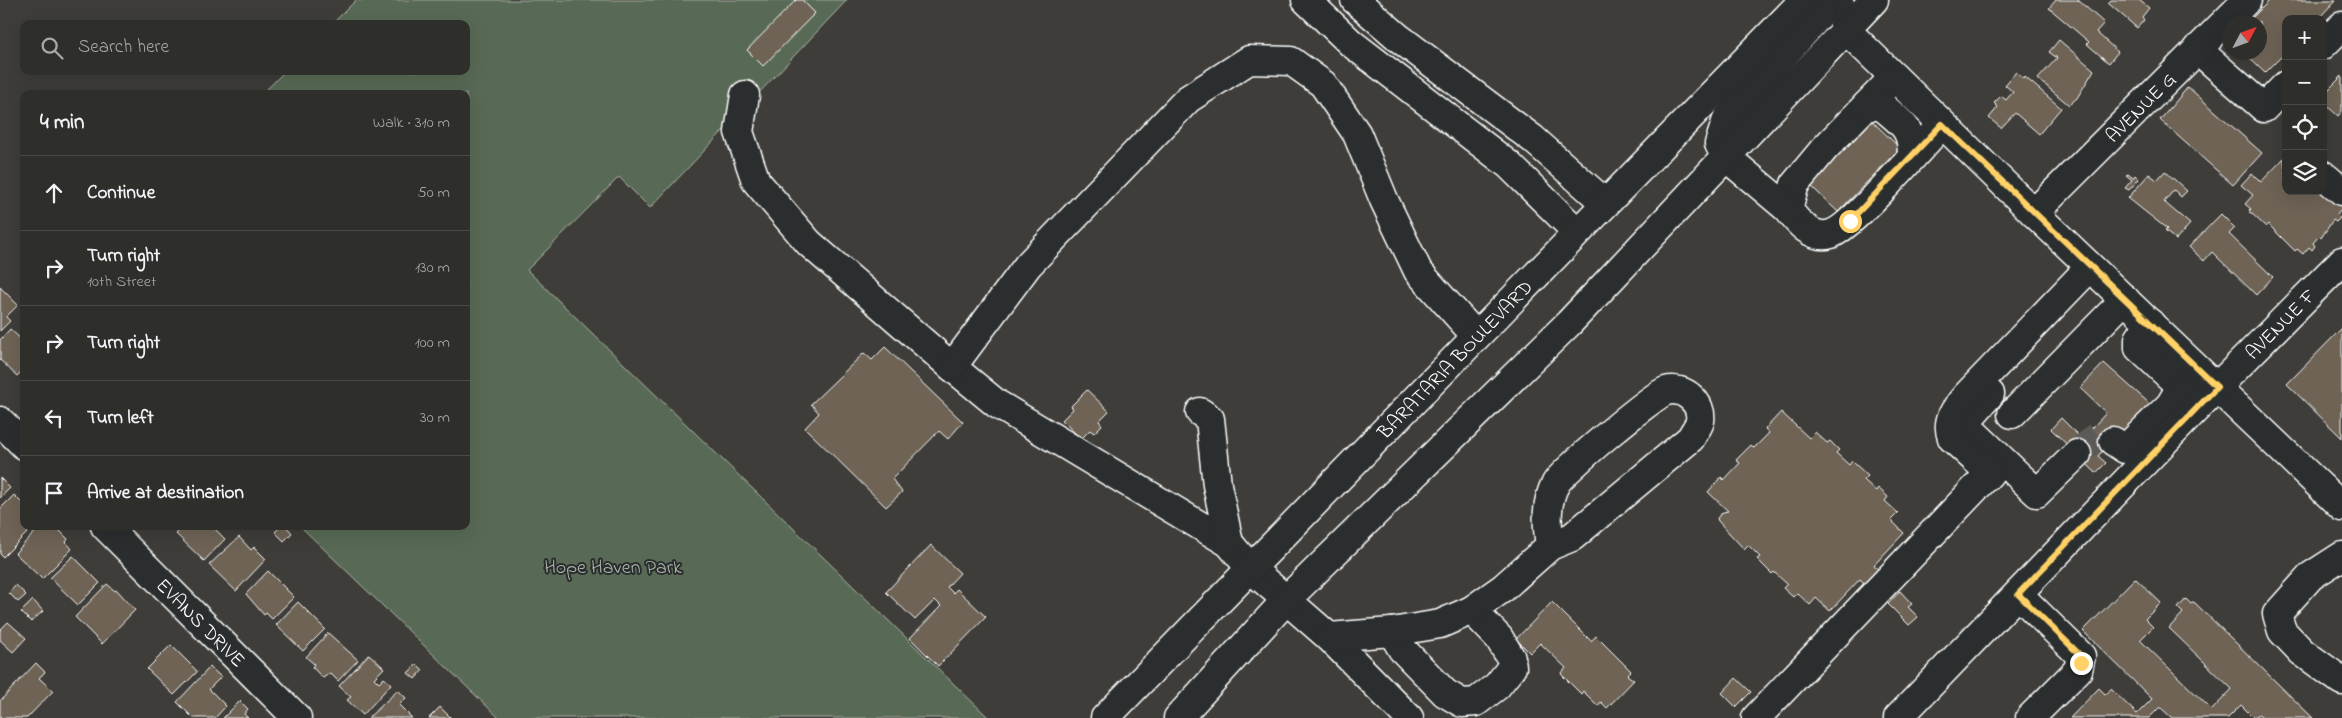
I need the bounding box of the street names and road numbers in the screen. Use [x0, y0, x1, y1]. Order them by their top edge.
street label: AVENUE G [2100, 67, 2184, 151]
street label: BARATARIA BOULEVARD [1371, 275, 1541, 448]
street label: AVENUE F [2240, 283, 2324, 368]
street label: EVANS DRIVE [148, 573, 251, 675]

